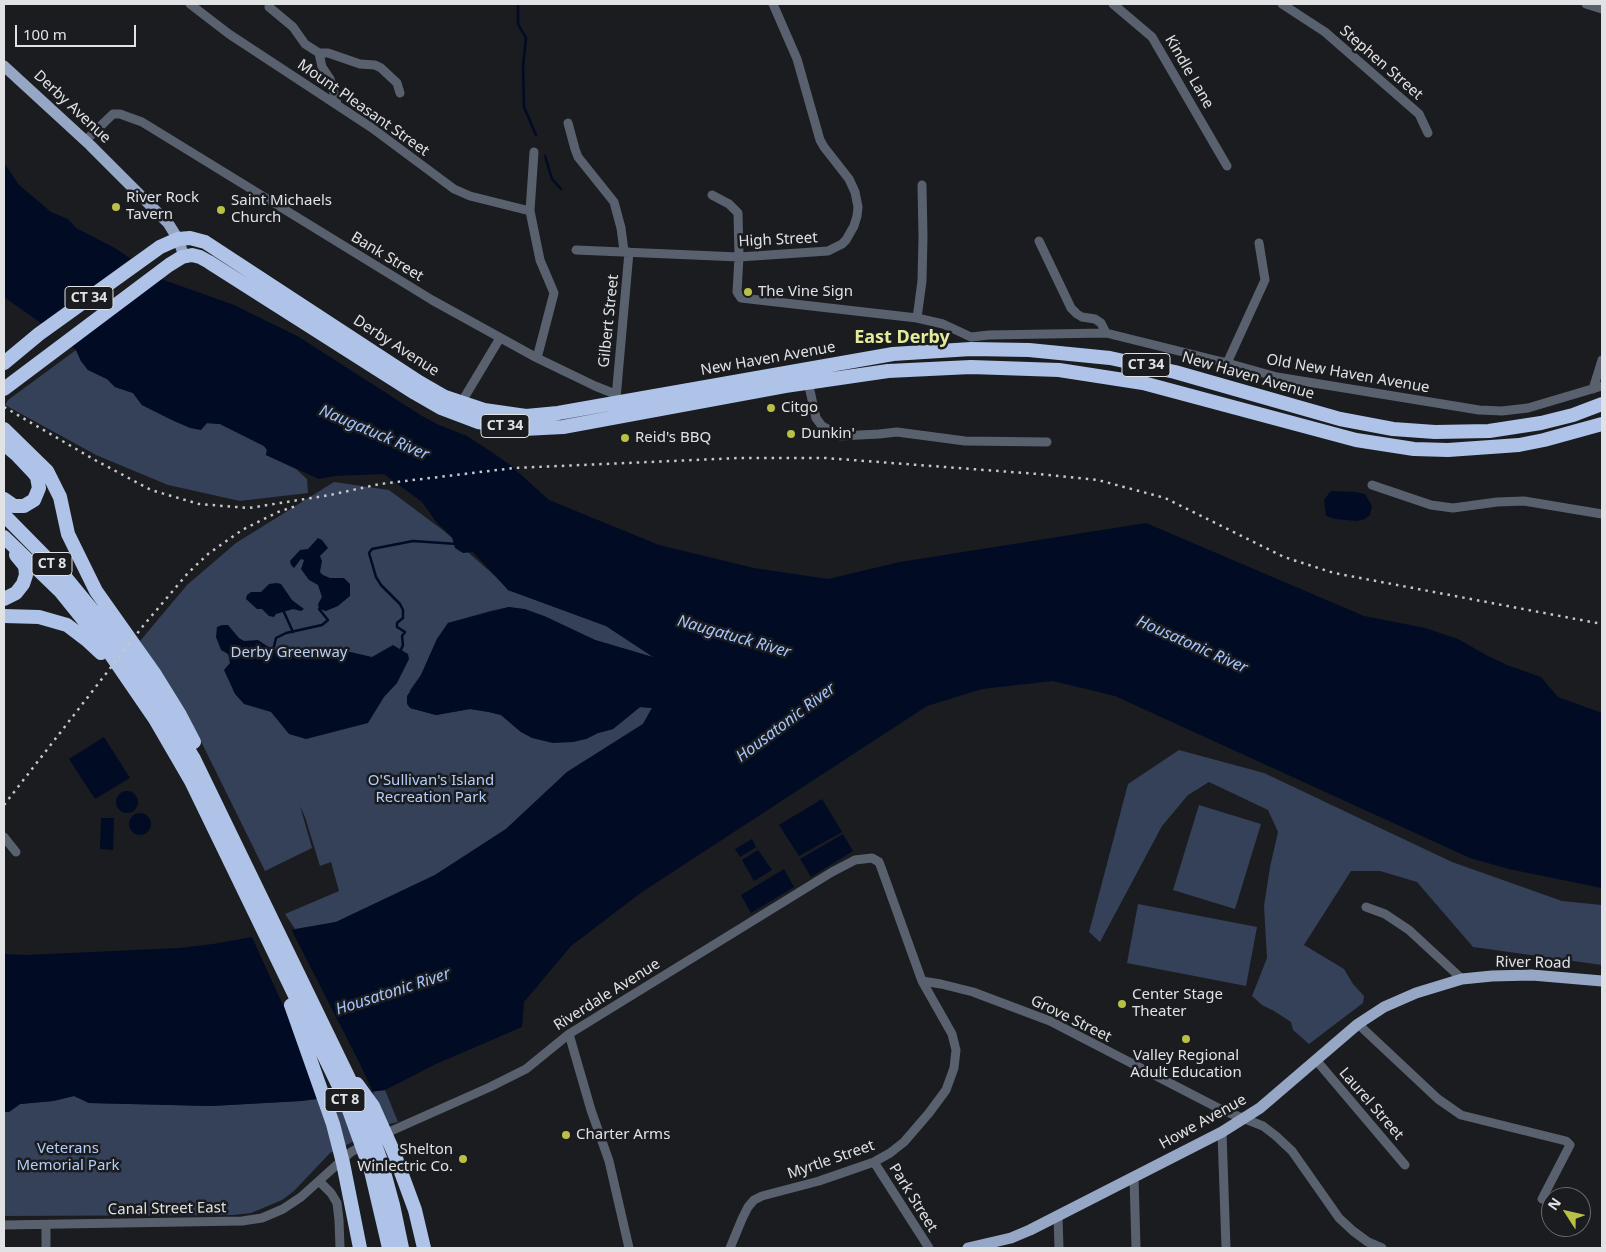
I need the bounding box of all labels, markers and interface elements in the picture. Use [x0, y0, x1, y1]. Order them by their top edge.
scale bar [18, 15, 139, 47]
street label: Stephen Street [1336, 22, 1426, 104]
text: 100 m [23, 24, 67, 44]
street label: Kindle Lane [1161, 32, 1217, 112]
street label: Mount Pleasant Street [294, 56, 432, 160]
street label: Derby Avenue [30, 67, 114, 147]
place label: River Rock Tavern [126, 189, 199, 224]
place label: Saint Michaels Church [231, 192, 332, 227]
marker: River Rock Tavern [110, 201, 122, 213]
marker: Saint Michaels Church [215, 204, 227, 216]
street label: Bank Street [348, 228, 426, 286]
street label: High Street [738, 229, 818, 251]
street label: Gilbert Street [595, 273, 623, 369]
place label: The Vine Sign [758, 283, 853, 301]
road number: CT 34 [65, 286, 113, 310]
marker: The Vine Sign [742, 286, 754, 298]
street label: Derby Avenue [350, 312, 442, 380]
district label: East Derby [854, 327, 950, 349]
street label: New Haven Avenue [699, 338, 837, 380]
street label: New Haven Avenue [1180, 349, 1316, 403]
street label: Old New Haven Avenue [1265, 351, 1431, 397]
road number: CT 34 [1122, 354, 1170, 376]
place label: Citgo [781, 399, 818, 417]
water label: Naugatuck River [316, 401, 432, 465]
marker: Citgo [765, 402, 777, 414]
road number: CT 34 [481, 414, 529, 438]
place label: Dunkin' [801, 425, 855, 443]
marker: Dunkin' [785, 428, 797, 440]
place label: Reid's BBQ [635, 429, 711, 447]
marker: Reid's BBQ [619, 432, 631, 444]
road number: CT 8 [32, 552, 72, 576]
water label: Naugatuck River [675, 612, 793, 662]
water label: Housatonic River [1134, 612, 1250, 678]
park label: Derby Greenway [231, 644, 347, 662]
water label: Housatonic River [733, 679, 839, 767]
park label: O'Sullivan's Island Recreation Park [368, 772, 494, 807]
street label: River Road [1495, 953, 1571, 973]
street label: Riverdale Avenue [551, 955, 663, 1035]
water label: Housatonic River [333, 964, 453, 1020]
place label: Center Stage Theater [1132, 986, 1223, 1021]
street label: Grove Street [1028, 992, 1114, 1046]
marker: Center Stage Theater [1116, 998, 1128, 1010]
marker: Valley Regional Adult Education [1180, 1033, 1192, 1045]
place label: Valley Regional Adult Education [1130, 1047, 1242, 1082]
street label: Laurel Street [1335, 1064, 1407, 1144]
road number: CT 8 [325, 1088, 365, 1112]
street label: Howe Avenue [1156, 1091, 1250, 1153]
place label: Charter Arms [576, 1126, 670, 1144]
marker: Charter Arms [560, 1129, 572, 1141]
street label: Myrtle Street [785, 1137, 877, 1183]
park label: Veterans Memorial Park [16, 1140, 120, 1175]
place label: Shelton Winlectric Co. [357, 1141, 453, 1176]
marker: Shelton Winlectric Co. [457, 1153, 469, 1165]
street label: Park Street [885, 1160, 941, 1236]
north arrow [1541, 1187, 1591, 1237]
text: N [1543, 1194, 1565, 1214]
street label: Canal Street East [108, 1199, 226, 1219]

